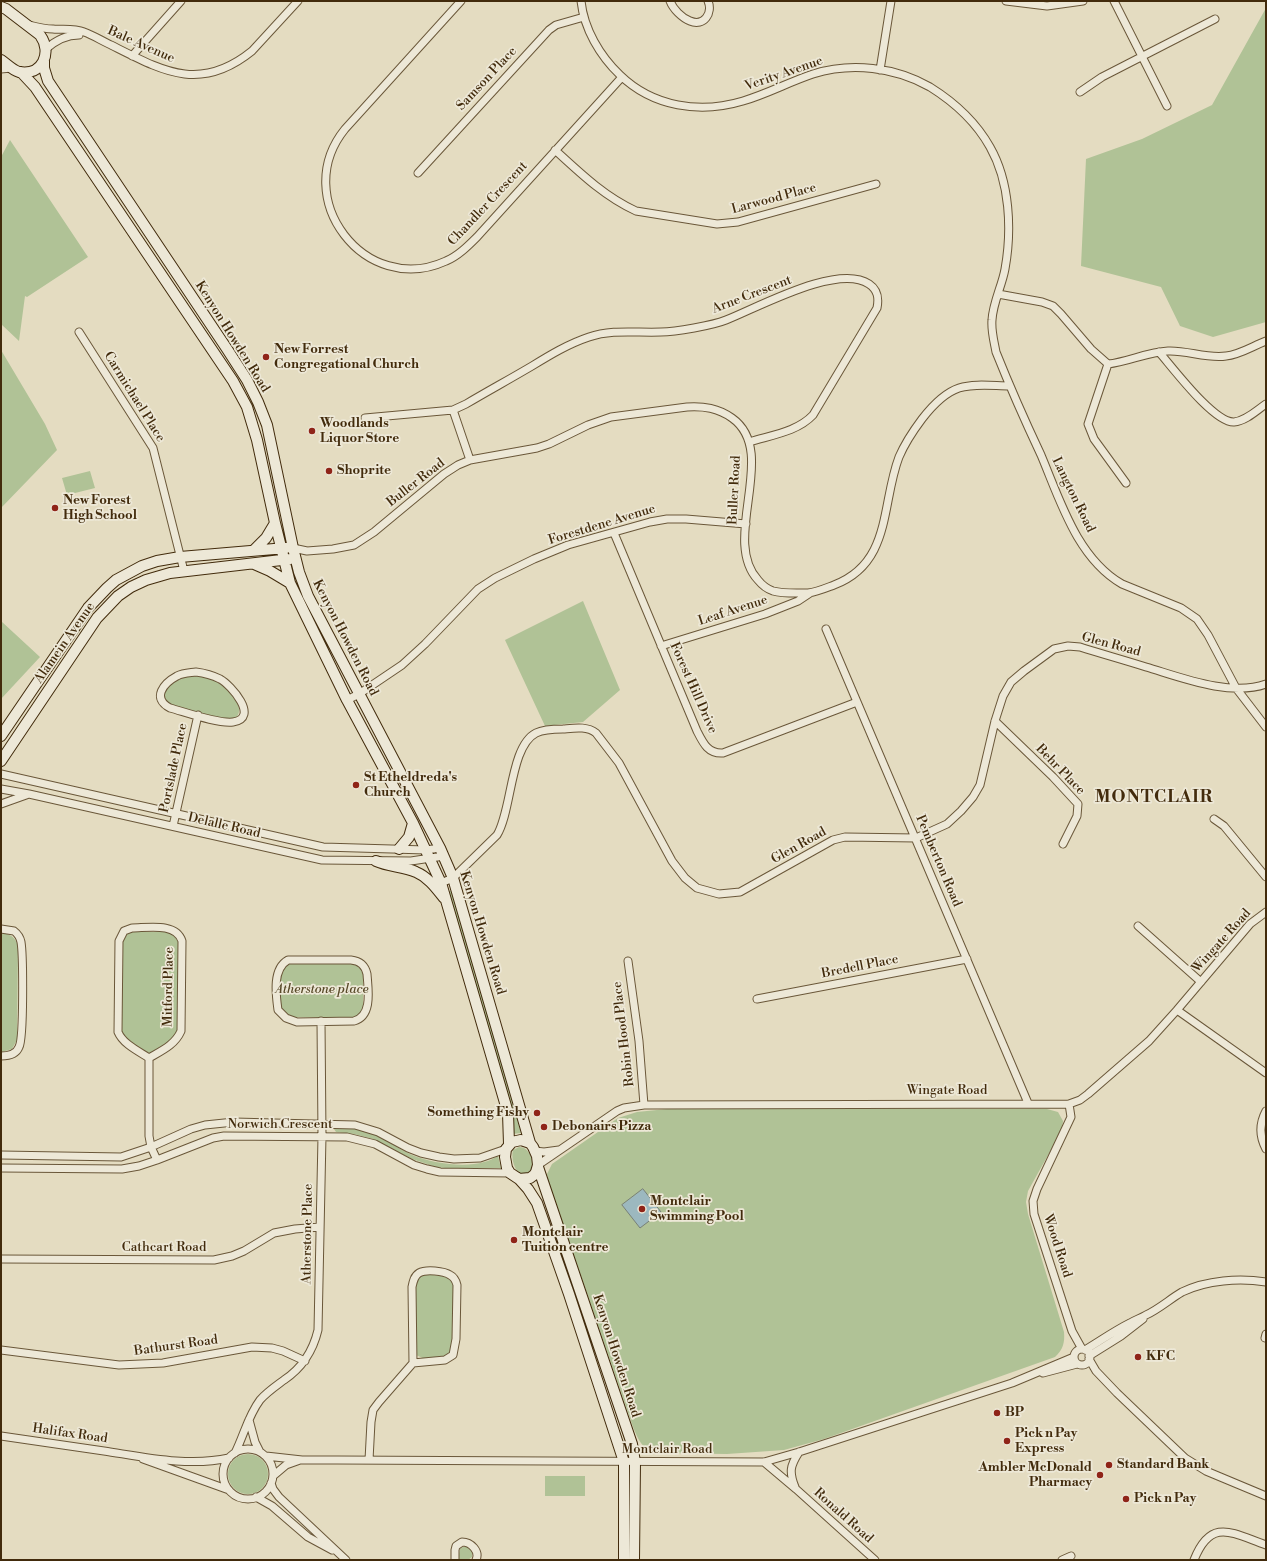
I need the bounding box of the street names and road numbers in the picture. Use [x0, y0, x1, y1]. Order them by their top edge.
street label: Bale Avenue [105, 23, 177, 67]
street label: Samson Place [454, 44, 520, 114]
street label: Verity Avenue [743, 53, 825, 95]
street label: Chandler Crescent [445, 159, 531, 249]
street label: Larwood Place [730, 180, 818, 218]
street label: Arne Crescent [710, 273, 794, 317]
street label: Kenyon Howden Road [191, 278, 273, 396]
street label: Carmichael Place [100, 349, 168, 445]
street label: Buller Road [725, 455, 745, 525]
street label: Langton Road [1048, 455, 1098, 535]
street label: Buller Road [384, 456, 448, 510]
street label: Forestdene Avenue [547, 501, 657, 549]
street label: Kenyon Howden Road [309, 577, 381, 699]
street label: Leaf Avenue [696, 592, 770, 630]
street label: Alamein Avenue [31, 600, 99, 686]
street label: Glen Road [1080, 630, 1142, 660]
street label: Forest Hill Drive [666, 640, 720, 736]
street label: Portslade Place [157, 722, 191, 814]
street label: Behr Place [1032, 741, 1088, 799]
street label: Delalle Road [186, 810, 262, 842]
street label: Pemberton Road [912, 813, 964, 909]
street label: Glen Road [769, 824, 829, 868]
street label: Kenyon Howden Road [456, 869, 508, 997]
street label: Wingate Road [1189, 906, 1255, 976]
street label: Mitford Place [161, 947, 177, 1027]
street label: Bredell Place [820, 952, 900, 982]
street label: Robin Hood Place [610, 981, 638, 1087]
street label: Wingate Road [907, 1083, 987, 1099]
street label: Norwich Crescent [227, 1117, 333, 1133]
street label: Atherstone Place [299, 1184, 317, 1284]
street label: Wood Road [1039, 1212, 1075, 1280]
street label: Cathcart Road [122, 1240, 206, 1256]
street label: Kenyon Howden Road [589, 1293, 643, 1419]
street label: Bathurst Road [133, 1332, 219, 1360]
street label: Halifax Road [31, 1421, 109, 1447]
street label: Montclair Road [622, 1442, 712, 1458]
street label: Ronald Road [810, 1485, 876, 1547]

